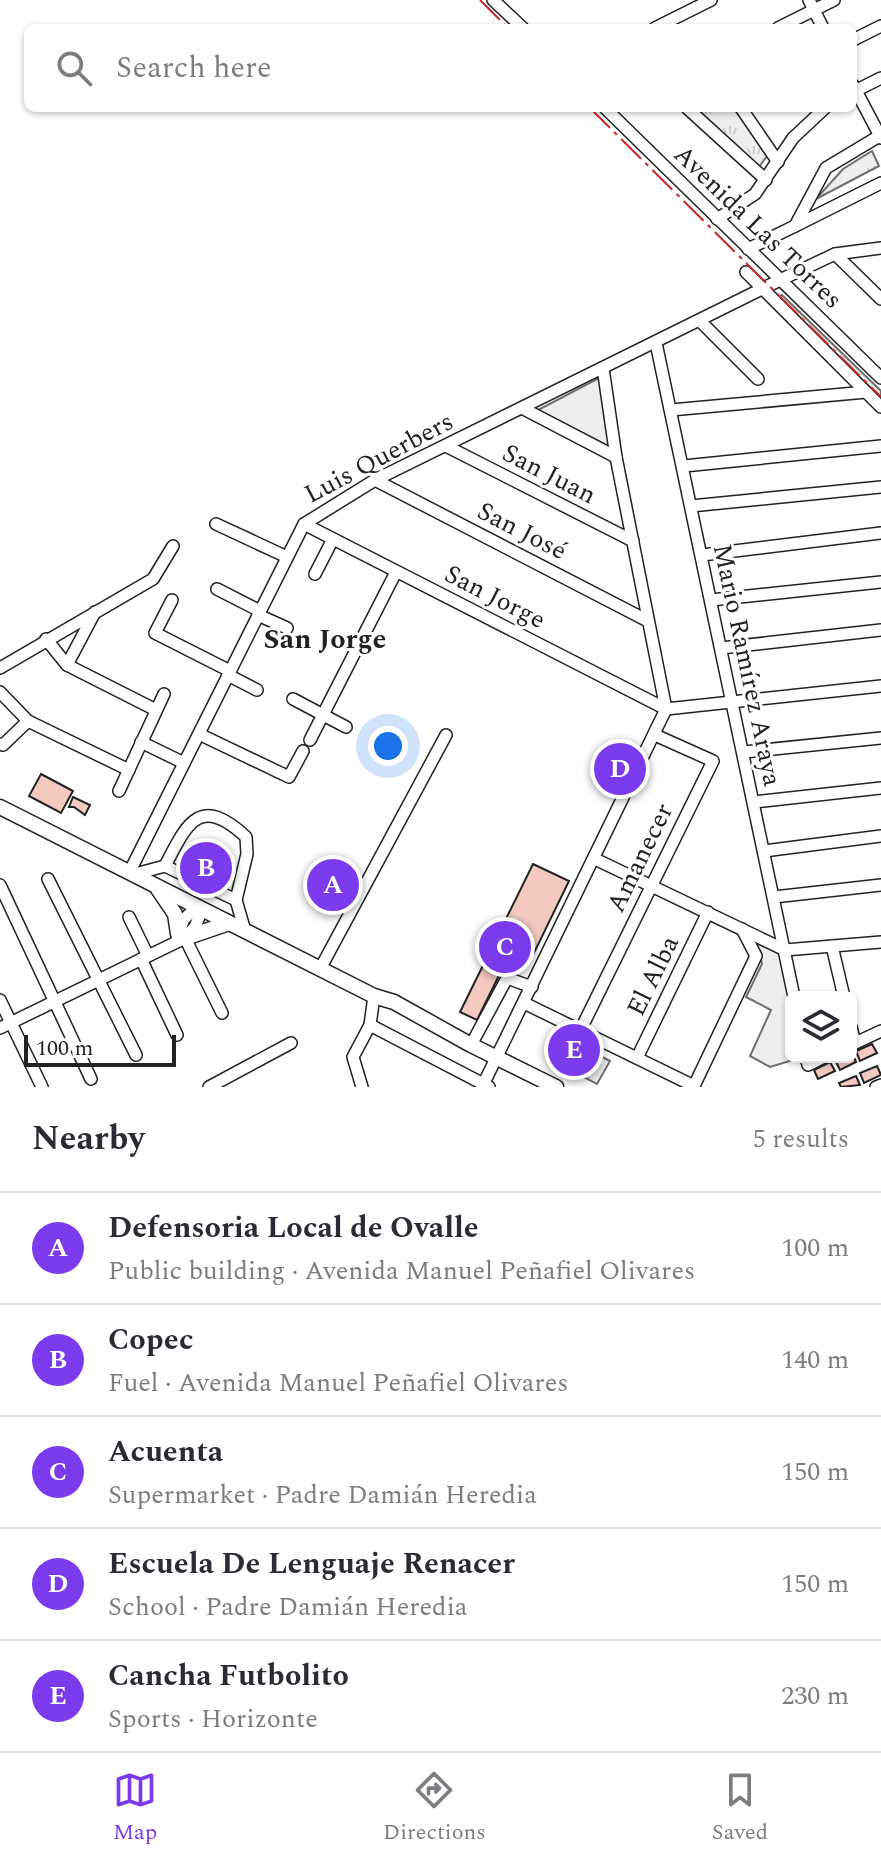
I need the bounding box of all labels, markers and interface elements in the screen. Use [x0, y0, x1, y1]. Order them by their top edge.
search box [24, 24, 857, 112]
text: Search here [116, 45, 272, 91]
icon: search [52, 46, 96, 90]
street label: Avenida Las Torres [664, 136, 852, 318]
street label: Luis Querbers [297, 402, 461, 514]
street label: San Juan [495, 433, 603, 515]
street label: San José [470, 491, 574, 571]
street label: Mario Ramírez Araya [702, 540, 792, 790]
street label: San Jorge [437, 554, 553, 640]
district label: San Jorge [264, 618, 386, 661]
your location [368, 726, 408, 766]
pin: D [594, 739, 646, 799]
street label: Amanecer [596, 796, 684, 920]
pin: B [180, 838, 232, 898]
pin: A [307, 855, 359, 915]
pin: C [479, 917, 531, 977]
street label: El Alba [616, 929, 690, 1023]
map controls [785, 991, 857, 1063]
button: layers [785, 991, 857, 1063]
pin: E [548, 1020, 600, 1080]
scale bar [24, 1031, 176, 1067]
text: 100 m [36, 1032, 93, 1065]
text: Nearby [32, 1113, 145, 1165]
text: 5 results [753, 1119, 849, 1159]
text: Defensoria Local de Ovalle [108, 1205, 479, 1251]
text: A [48, 1228, 68, 1268]
text: 100 m [781, 1228, 849, 1268]
text: Public building · Avenida Manuel Peñafiel Olivares [108, 1251, 695, 1291]
text: Copec [108, 1317, 194, 1363]
text: B [49, 1340, 67, 1380]
text: 140 m [781, 1340, 849, 1380]
text: Fuel · Avenida Manuel Peñafiel Olivares [108, 1363, 569, 1403]
text: Acuenta [108, 1429, 223, 1475]
text: C [49, 1452, 67, 1492]
text: 150 m [781, 1452, 849, 1492]
text: Supermarket · Padre Damián Heredia [108, 1475, 537, 1515]
text: Escuela De Lenguaje Renacer [108, 1541, 515, 1587]
text: D [48, 1564, 68, 1604]
text: 150 m [781, 1564, 849, 1604]
text: School · Padre Damián Heredia [108, 1587, 468, 1627]
text: Cancha Futbolito [108, 1653, 349, 1699]
text: E [49, 1676, 67, 1716]
text: 230 m [781, 1676, 849, 1716]
text: Sports · Horizonte [108, 1699, 318, 1739]
tab: Map [113, 1768, 157, 1849]
tab: Directions [383, 1768, 486, 1849]
tab: Saved [712, 1768, 768, 1849]

